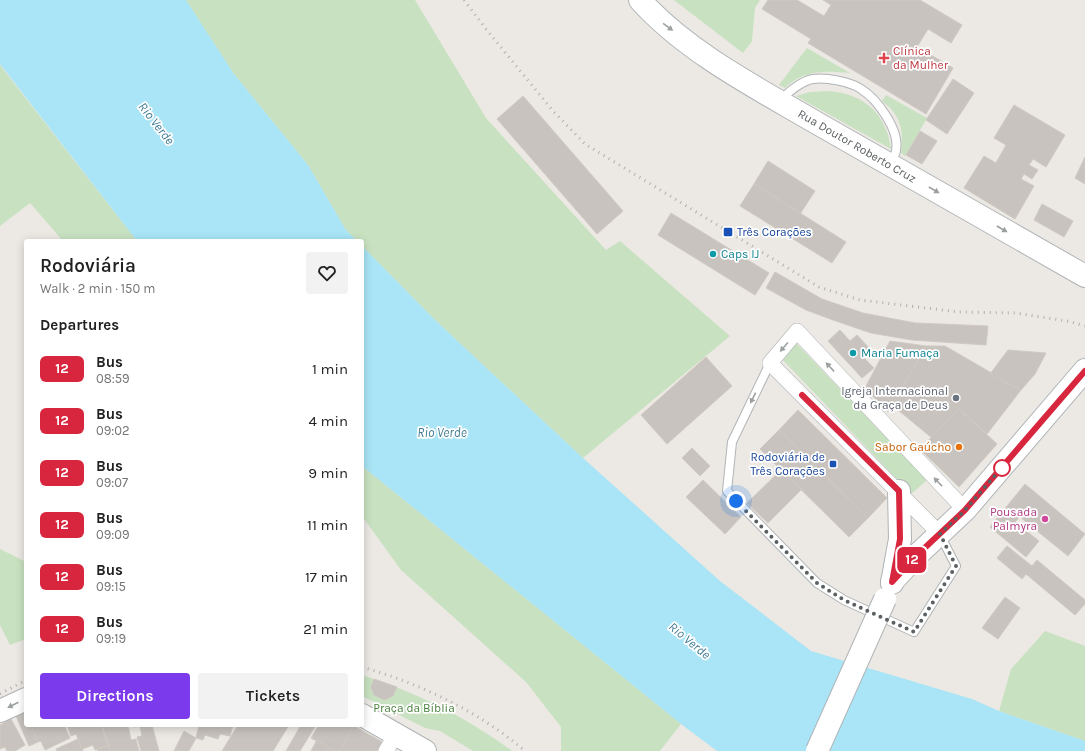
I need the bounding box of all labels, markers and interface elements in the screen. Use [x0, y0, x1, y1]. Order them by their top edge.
one-way arrow [663, 23, 673, 31]
place label: Clínica da Mulher [893, 44, 949, 72]
marker: Clínica da Mulher [878, 52, 890, 64]
water label: Rio Verde [135, 99, 178, 147]
street label: Rua Doutor Roberto Cruz [795, 106, 919, 186]
one-way arrow [928, 186, 940, 193]
place label: Três Corações [737, 225, 812, 239]
one-way arrow [997, 225, 1008, 232]
marker: Três Corações [722, 226, 734, 238]
place label: Caps IJ [721, 247, 759, 261]
marker: Caps IJ [708, 249, 718, 259]
button: heart [306, 252, 348, 294]
text: Rodoviária [40, 255, 136, 277]
text: Walk · 2 min · 150 m [40, 281, 155, 296]
text: Departures [40, 316, 119, 334]
one-way arrow [779, 342, 788, 352]
place label: Maria Fumaça [861, 346, 939, 360]
marker: Maria Fumaça [848, 348, 858, 358]
text: Bus [96, 353, 123, 371]
text: 12 [55, 360, 69, 377]
text: 1 min [312, 360, 348, 378]
one-way arrow [826, 362, 835, 371]
text: 08:59 [96, 371, 130, 386]
place label: Igreja Internacional da Graça de Deus [841, 384, 948, 412]
one-way arrow [750, 392, 756, 403]
marker: Igreja Internacional da Graça de Deus [951, 393, 961, 403]
text: Bus [96, 405, 123, 423]
text: 12 [55, 412, 69, 429]
text: 4 min [309, 412, 348, 430]
text: 09:02 [96, 423, 130, 438]
water label: Rio Verde [417, 425, 467, 440]
place label: Sabor Gaúcho [875, 440, 951, 454]
marker: Sabor Gaúcho [954, 442, 964, 452]
place label: Rodoviária de Três Corações [750, 450, 825, 478]
text: Bus [96, 457, 123, 475]
marker: Rodoviária de Três Corações [828, 459, 838, 469]
unlabelled marker [993, 459, 1011, 477]
text: 12 [55, 464, 69, 481]
text: 9 min [308, 464, 348, 482]
text: 09:07 [96, 475, 128, 490]
one-way arrow [933, 477, 943, 487]
your location [726, 491, 746, 511]
place label: Pousada Palmyra [990, 505, 1037, 533]
text: Bus [96, 509, 123, 527]
marker: Pousada Palmyra [1040, 514, 1050, 524]
text: 12 [55, 516, 69, 533]
text: 11 min [307, 516, 348, 534]
text: 09:09 [96, 527, 130, 542]
line badge: 12 [894, 547, 930, 573]
text: 12 [905, 551, 919, 568]
text: Bus [96, 561, 123, 579]
text: 12 [55, 568, 69, 585]
text: 17 min [305, 568, 348, 586]
text: 09:15 [96, 579, 126, 594]
text: Bus [96, 613, 123, 631]
water label: Rio Verde [666, 619, 713, 662]
text: 12 [55, 620, 69, 637]
text: 21 min [303, 620, 348, 638]
text: 09:19 [96, 631, 126, 646]
button: Directions [40, 673, 190, 719]
button: Tickets [198, 673, 348, 719]
park label: Praça da Bíblia [373, 701, 455, 715]
one-way arrow [7, 702, 19, 708]

